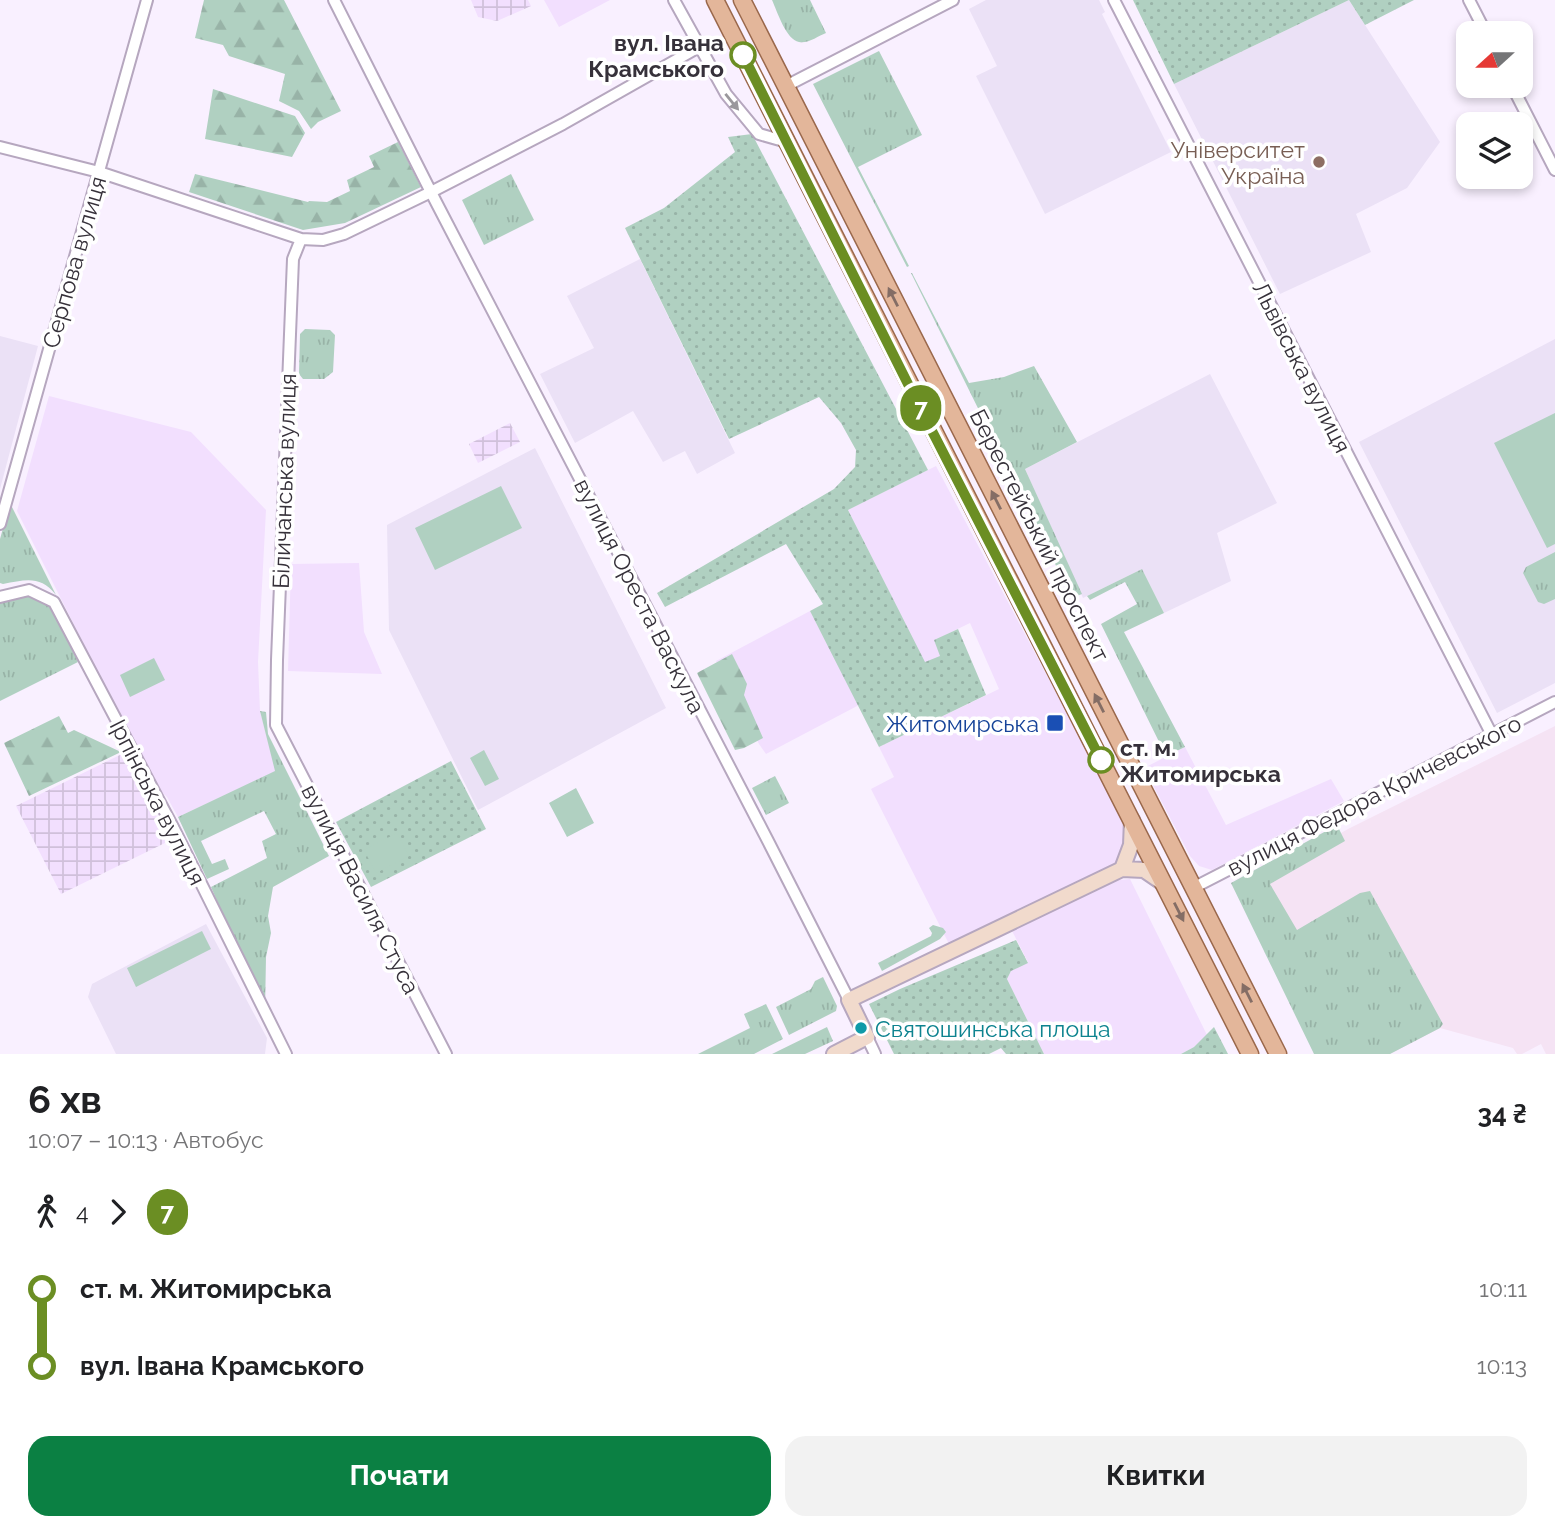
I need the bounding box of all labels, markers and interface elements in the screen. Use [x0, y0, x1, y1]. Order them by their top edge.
north arrow [1456, 21, 1533, 98]
map controls [1456, 21, 1533, 189]
place label: вул. Івана Крамського [588, 29, 724, 82]
marker: вул. Івана Крамського [730, 42, 756, 68]
one-way arrow [725, 92, 740, 110]
button: layers [1456, 112, 1533, 189]
place label: Університет Україна [1171, 136, 1305, 189]
marker: Університет Україна [1311, 154, 1327, 170]
street label: Серпова вулиця [37, 173, 111, 351]
street label: Львівська вулиця [1247, 277, 1357, 457]
one-way arrow [888, 287, 899, 307]
street label: Біличанська вулиця [267, 373, 301, 589]
line badge: 7 [898, 385, 944, 431]
text: 7 [914, 393, 928, 422]
street label: Берестейський проспект [965, 405, 1115, 665]
street label: вулиця Ореста Васкула [569, 474, 711, 718]
one-way arrow [991, 490, 1002, 510]
one-way arrow [1094, 693, 1105, 713]
street label: вулиця Федора Кричевського [1222, 709, 1526, 881]
place label: Житомирська [886, 710, 1039, 737]
marker: Житомирська [1045, 713, 1065, 733]
street label: Ірпінська вулиця [105, 715, 211, 889]
place label: ст. м. Житомирська [1120, 734, 1281, 787]
marker: ст. м. Житомирська [1088, 747, 1114, 773]
street label: вулиця Василя Стуса [296, 780, 426, 998]
one-way arrow [1173, 902, 1184, 922]
one-way arrow [1241, 983, 1252, 1003]
place label: Святошинська площа [875, 1015, 1111, 1042]
marker: Святошинська площа [853, 1020, 869, 1036]
text: 6 хв [28, 1077, 102, 1122]
text: 34 ₴ [1478, 1099, 1527, 1129]
text: 10:07 – 10:13 · Автобус [28, 1126, 264, 1153]
icon: walk [28, 1193, 66, 1231]
icon: forward [99, 1193, 137, 1231]
text: 7 [161, 1197, 174, 1226]
text: 4 [76, 1198, 89, 1225]
text: ст. м. Житомирська [80, 1274, 332, 1304]
text: 10:11 [1479, 1275, 1527, 1302]
text: вул. Івана Крамського [80, 1351, 364, 1381]
text: 10:13 [1477, 1352, 1527, 1379]
button: Почати [28, 1436, 771, 1516]
button: Квитки [785, 1436, 1527, 1516]

